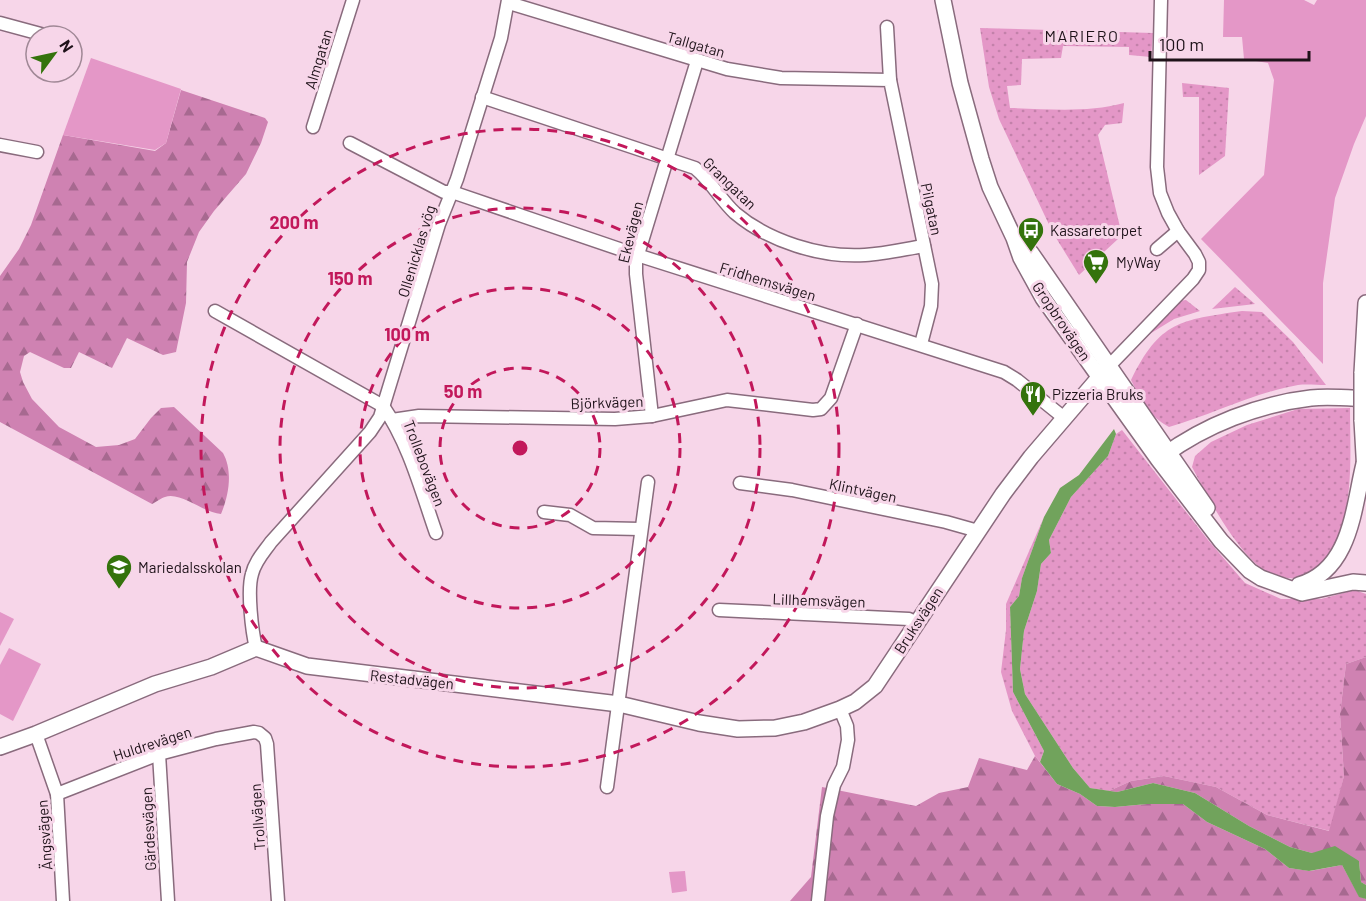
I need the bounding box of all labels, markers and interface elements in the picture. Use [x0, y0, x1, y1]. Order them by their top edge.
north arrow [24, 24, 84, 84]
scale bar [1150, 24, 1309, 62]
district label: MARIERO [1044, 26, 1120, 45]
street label: Almgatan [300, 27, 336, 91]
street label: Tallgatan [665, 27, 727, 61]
text: 100 m [1159, 33, 1204, 55]
text: N [56, 36, 78, 55]
street label: Grangatan [700, 153, 760, 213]
street label: Pilgatan [918, 181, 946, 237]
street label: Ekevägen [614, 199, 646, 265]
street label: Ollenicklas vög [393, 203, 439, 299]
text: 200 m [269, 211, 319, 233]
bus stop icon: Kassaretorpet [1016, 215, 1046, 253]
place label: Kassaretorpet [1050, 221, 1142, 239]
supermarket icon: MyWay [1081, 247, 1111, 285]
place label: MyWay [1116, 253, 1161, 271]
street label: Fridhemsvägen [718, 258, 818, 304]
text: 150 m [328, 267, 372, 289]
street label: Gropbrovägen [1029, 278, 1095, 364]
text: 100 m [384, 323, 430, 345]
restaurant icon: Pizzeria Bruks [1018, 379, 1048, 417]
text: 50 m [444, 380, 482, 402]
place label: Pizzeria Bruks [1052, 385, 1144, 403]
street label: Björkvägen [570, 392, 644, 412]
street label: Trollebovägen [400, 417, 450, 509]
centre of rings [510, 438, 530, 458]
street label: Klintvägen [828, 474, 898, 506]
school or university icon: Mariedalsskolan [104, 552, 134, 590]
place label: Mariedalsskolan [138, 558, 242, 576]
street label: Bruksvägen [890, 583, 946, 657]
street label: Lillhemsvägen [772, 589, 866, 611]
street label: Restadvägen [369, 666, 455, 692]
street label: Huldrevägen [111, 722, 193, 764]
street label: Trollvägen [246, 783, 268, 851]
street label: Gärdesvägen [137, 787, 159, 871]
street label: Ängsvägen [33, 799, 55, 871]

